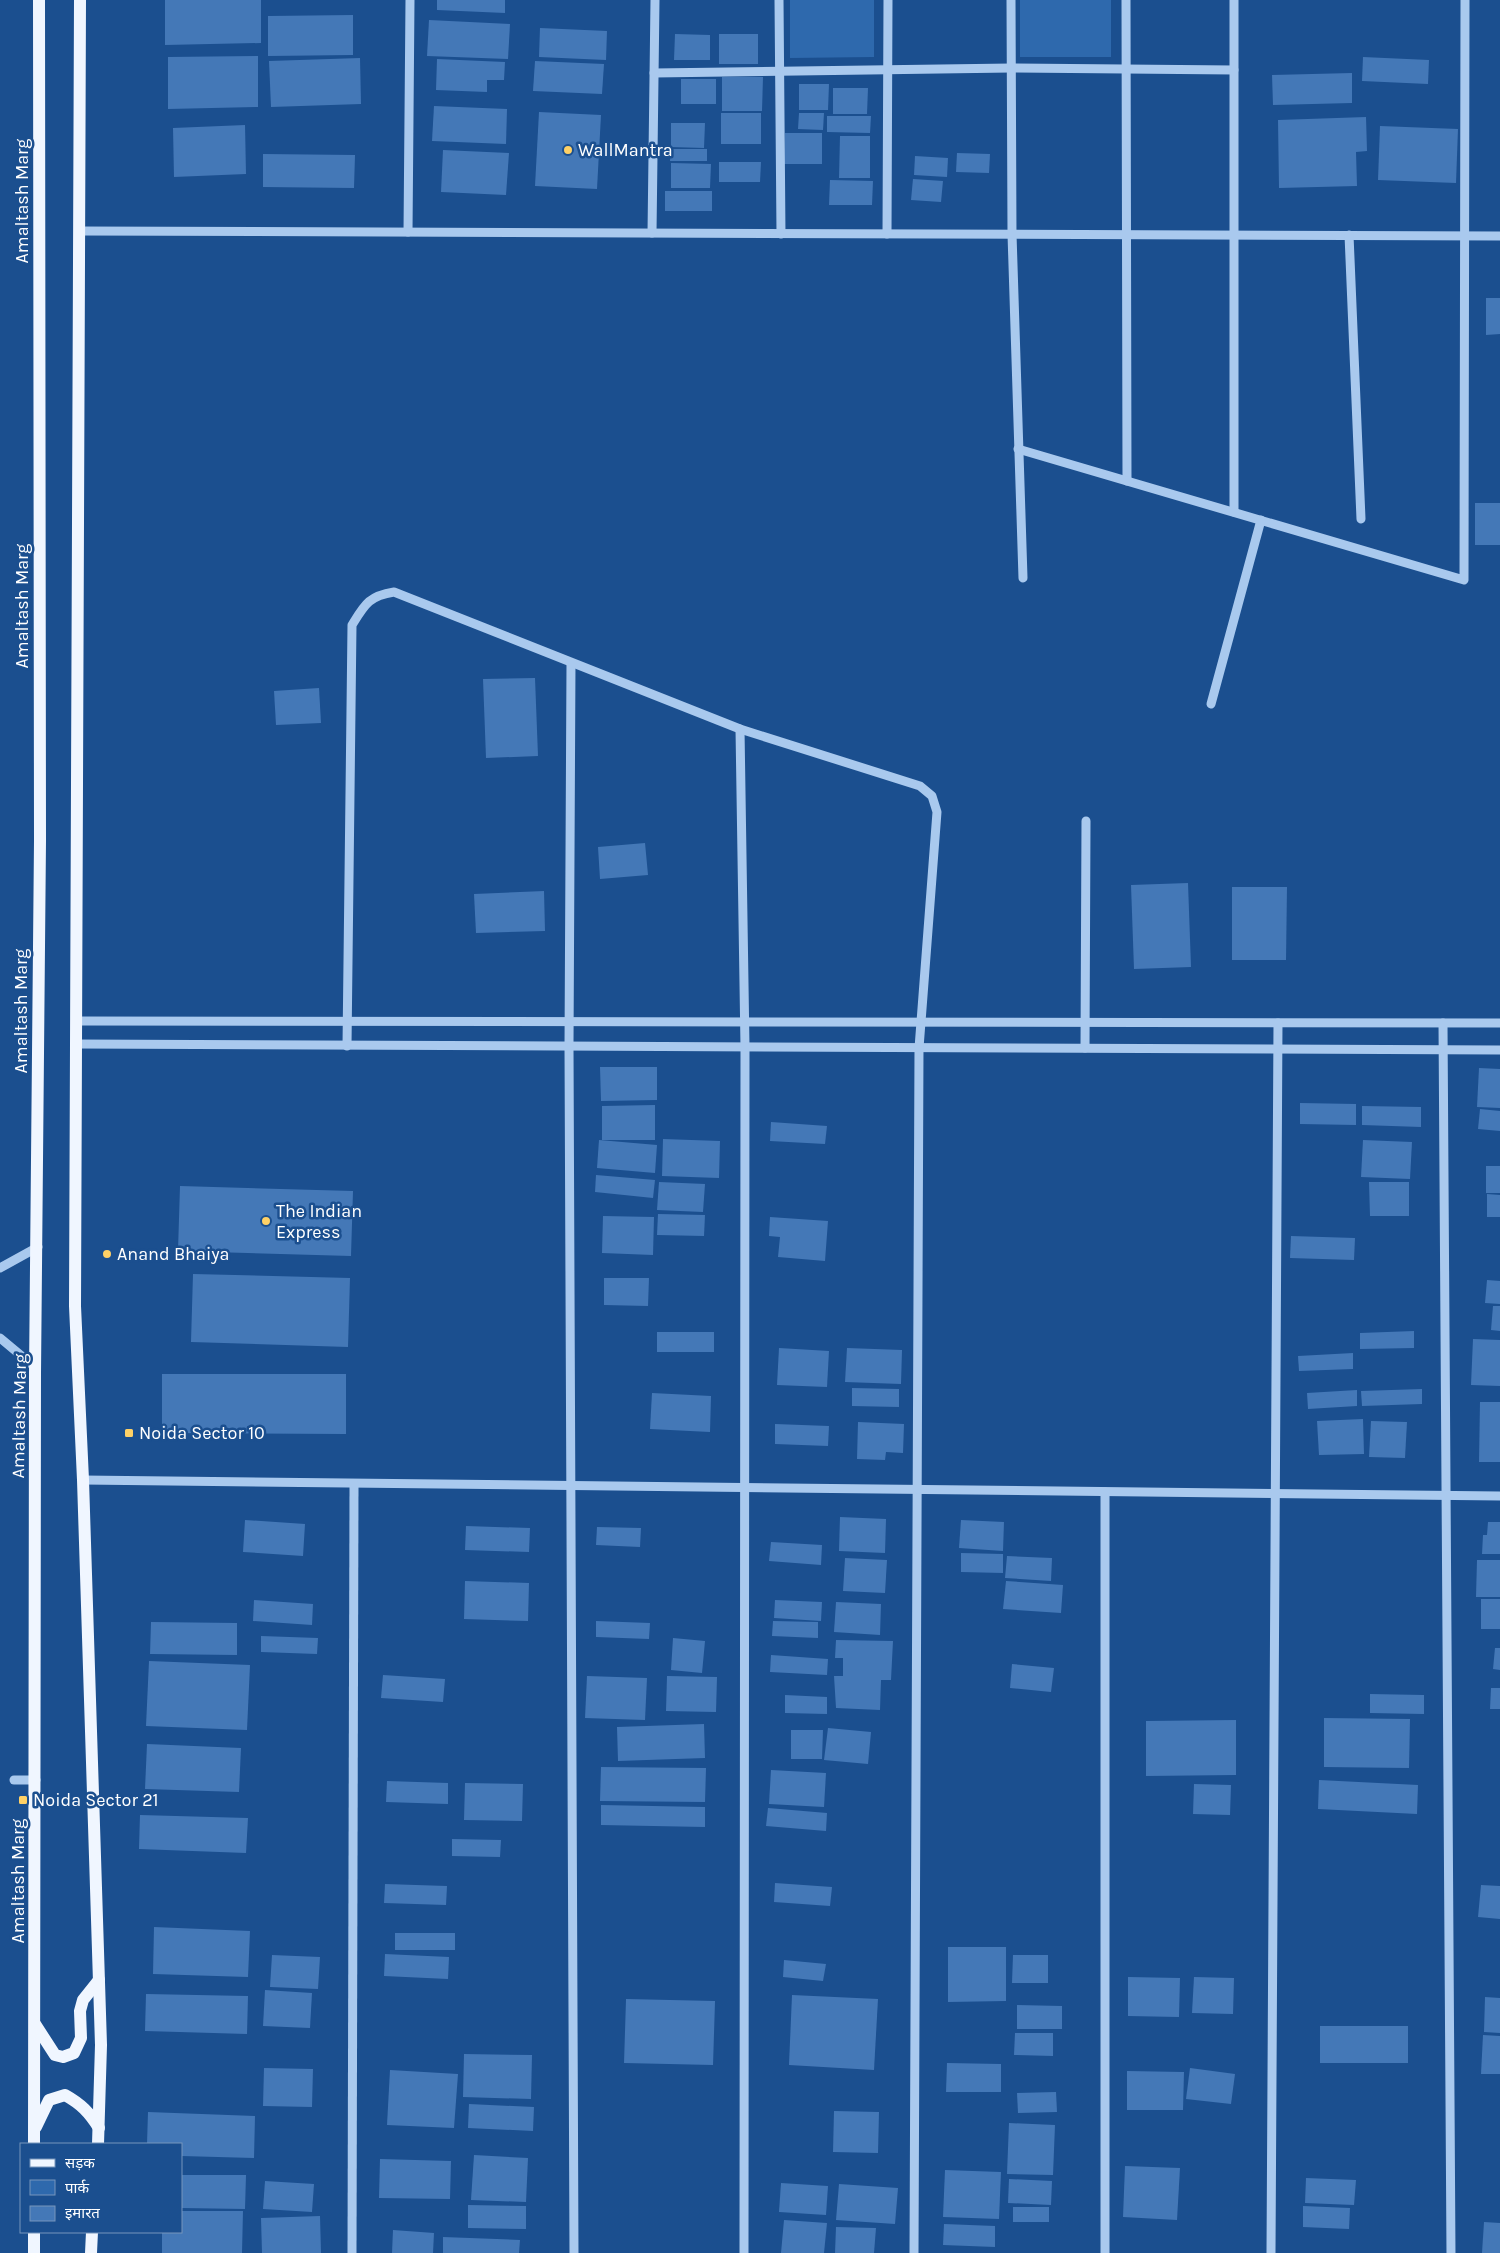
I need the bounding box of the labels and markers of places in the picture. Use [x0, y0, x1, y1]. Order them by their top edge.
place label: WallMantra [578, 139, 673, 161]
marker: WallMantra [562, 144, 574, 156]
place label: The Indian Express [276, 1200, 362, 1243]
marker: The Indian Express [260, 1215, 272, 1227]
place label: Anand Bhaiya [117, 1243, 230, 1265]
marker: Anand Bhaiya [101, 1248, 113, 1260]
place label: Noida Sector 10 [139, 1422, 265, 1444]
marker: Noida Sector 10 [123, 1427, 135, 1439]
place label: Noida Sector 21 [33, 1789, 159, 1811]
marker: Noida Sector 21 [17, 1794, 29, 1806]

